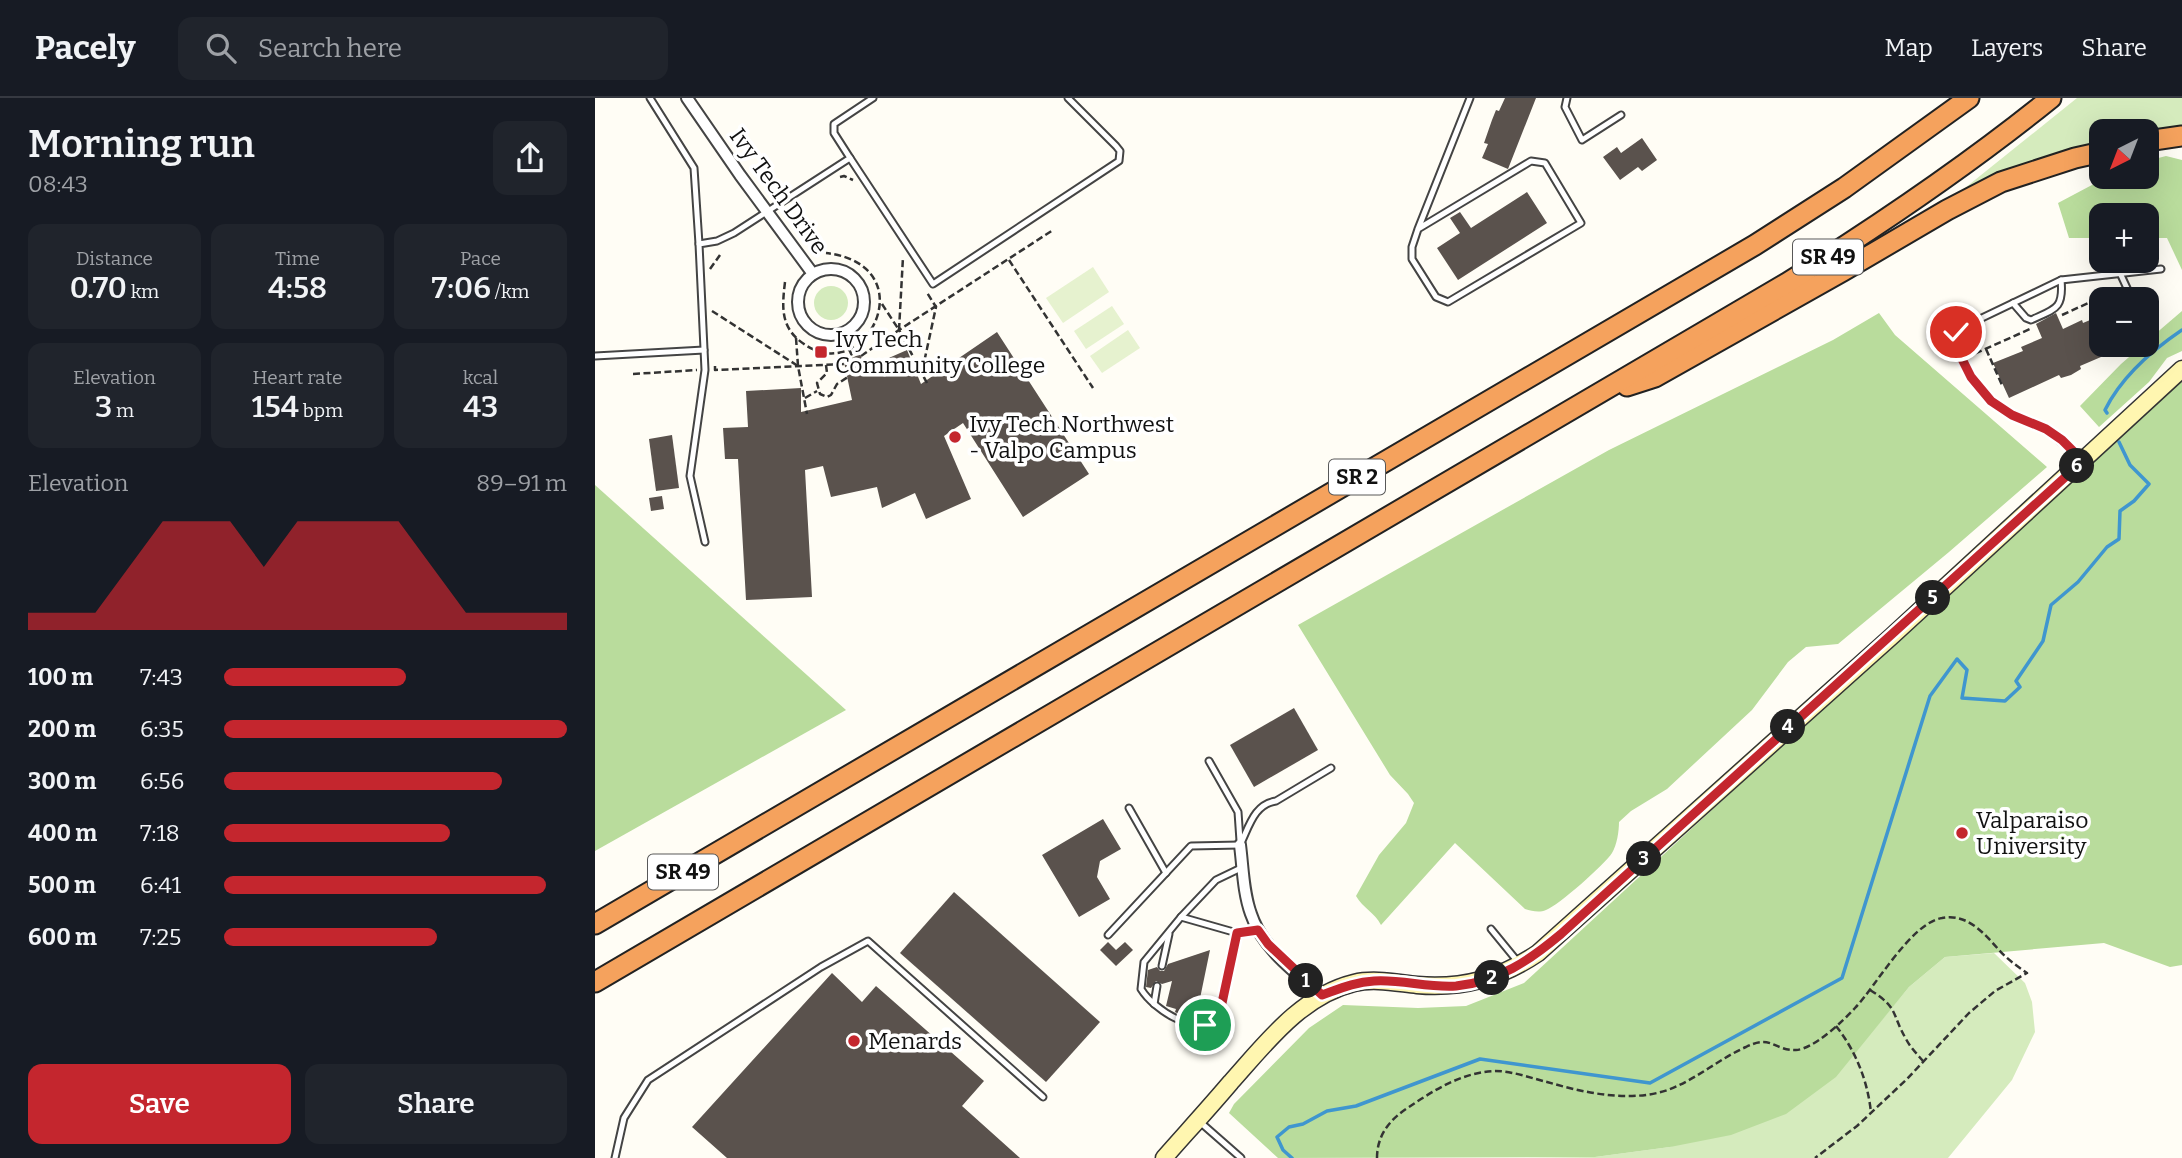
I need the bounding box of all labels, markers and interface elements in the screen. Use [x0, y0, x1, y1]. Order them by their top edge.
search box [178, 17, 668, 80]
text: Pacely [35, 28, 136, 68]
icon: search [202, 29, 240, 67]
text: Search here [258, 33, 402, 64]
text: Map [1885, 34, 1933, 62]
text: Layers [1971, 34, 2043, 62]
text: Share [2081, 34, 2147, 62]
north arrow [2089, 119, 2159, 189]
map controls [2089, 119, 2159, 357]
text: Morning run [28, 121, 255, 167]
button: share [493, 121, 567, 195]
street label: Ivy Tech Drive [724, 123, 834, 259]
text: 08:43 [28, 170, 88, 198]
button: + [2089, 203, 2159, 273]
road number: SR 49 [1793, 240, 1863, 274]
text: Distance [76, 247, 153, 270]
text: Time [275, 247, 320, 270]
text: Pace [460, 247, 501, 270]
text: 0.70 [70, 270, 127, 306]
text: 4:58 [268, 270, 327, 306]
text: 7:06 [432, 270, 491, 306]
text: km [127, 280, 159, 303]
text: /km [491, 280, 530, 303]
button: − [2089, 287, 2159, 357]
pin [1926, 302, 1986, 362]
icon: check [1937, 313, 1975, 351]
place label: Ivy Tech Community College [835, 325, 1045, 379]
marker: Ivy Tech Community College [813, 344, 829, 360]
text: Elevation [73, 366, 156, 389]
text: Heart rate [253, 366, 342, 389]
text: kcal [463, 366, 498, 389]
text: 3 [95, 389, 112, 425]
text: 154 [252, 389, 299, 425]
text: 43 [463, 389, 498, 425]
text: m [112, 399, 134, 422]
text: bpm [299, 399, 343, 422]
place label: Ivy Tech Northwest - Valpo Campus [969, 410, 1174, 464]
marker: Ivy Tech Northwest - Valpo Campus [947, 429, 963, 445]
pin: 6 [2059, 448, 2095, 484]
text: 6 [2071, 454, 2082, 477]
road number: SR 2 [1329, 460, 1385, 494]
text: Elevation [28, 469, 128, 497]
text: 89–91 m [476, 469, 567, 497]
pin: 5 [1915, 580, 1951, 616]
text: 5 [1927, 586, 1938, 609]
text: 100 m [28, 663, 93, 691]
text: 7:43 [140, 663, 183, 691]
pin: 4 [1771, 710, 1805, 744]
text: 200 m [28, 715, 96, 743]
text: 6:35 [140, 715, 184, 743]
text: 4 [1782, 715, 1793, 738]
text: 300 m [28, 767, 97, 795]
text: 6:56 [140, 767, 184, 795]
place label: Valparaiso University [1976, 806, 2089, 860]
text: 400 m [28, 819, 97, 847]
text: 7:18 [140, 819, 180, 847]
marker: Valparaiso University [1954, 825, 1970, 841]
pin: 3 [1627, 842, 1661, 876]
text: 3 [1638, 847, 1649, 870]
road number: SR 49 [648, 854, 718, 890]
text: 500 m [28, 871, 96, 899]
text: 6:41 [140, 871, 181, 899]
text: 600 m [28, 923, 97, 951]
text: 7:25 [140, 923, 181, 951]
pin: 2 [1475, 960, 1509, 996]
pin: 1 [1289, 964, 1323, 998]
text: 2 [1486, 966, 1497, 989]
text: 1 [1301, 969, 1310, 992]
pin [1175, 995, 1235, 1055]
icon: arrive [1186, 1006, 1224, 1044]
place label: Menards [868, 1027, 962, 1055]
marker: Menards [846, 1033, 862, 1049]
button: Save [28, 1064, 291, 1144]
button: Share [305, 1064, 567, 1144]

